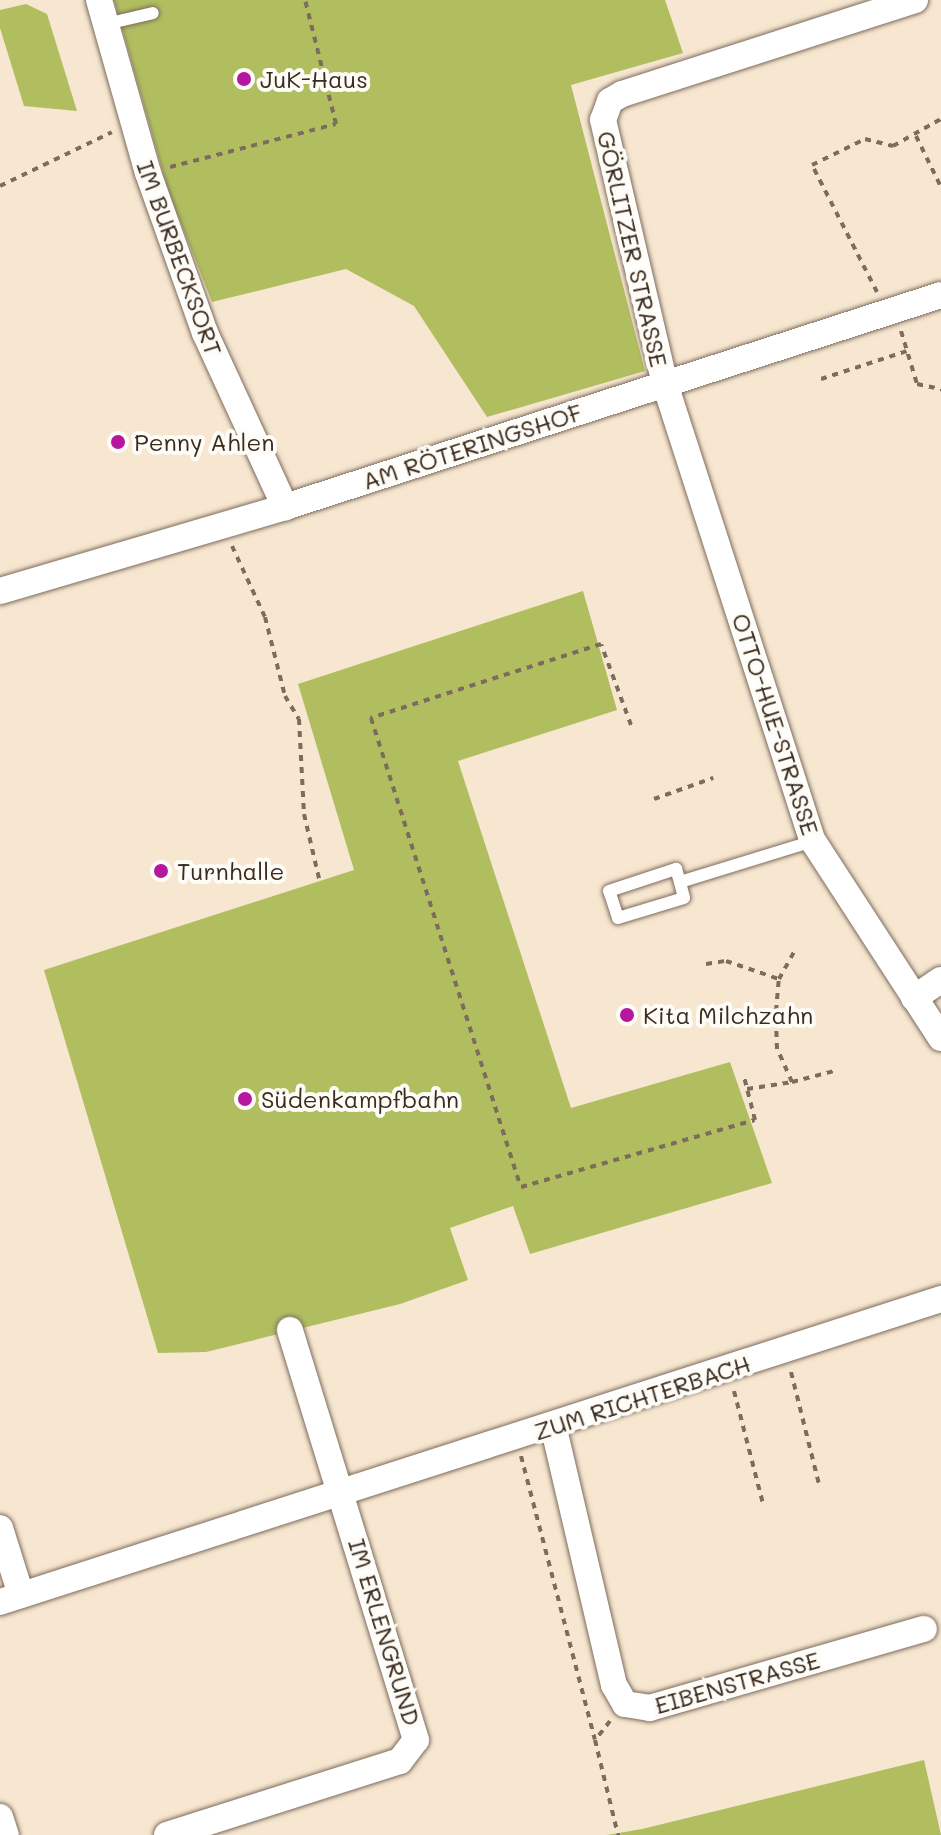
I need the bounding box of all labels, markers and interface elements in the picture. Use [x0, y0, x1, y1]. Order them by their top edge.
place label: JuK-Haus [260, 65, 368, 93]
marker: JuK-Haus [235, 70, 253, 88]
street label: GÖRLITZER STRASSE [592, 128, 674, 370]
street label: IM BURBECKSORT [131, 157, 229, 359]
street label: AM RÖTERINGSHOF [358, 397, 586, 495]
place label: Penny Ahlen [134, 428, 275, 456]
marker: Penny Ahlen [109, 433, 127, 451]
street label: OTTO-HUE-STRASSE [727, 609, 825, 839]
place label: Turnhalle [177, 857, 284, 885]
marker: Turnhalle [152, 862, 170, 880]
place label: Kita Milchzahn [643, 1001, 813, 1029]
marker: Kita Milchzahn [618, 1006, 636, 1024]
place label: Südenkampfbahn [261, 1085, 459, 1113]
marker: Südenkampfbahn [236, 1090, 254, 1108]
street label: ZUM RICHTERBACH [530, 1348, 754, 1446]
street label: IM ERLENGRUND [343, 1535, 427, 1729]
street label: EIBENSTRASSE [651, 1645, 823, 1719]

